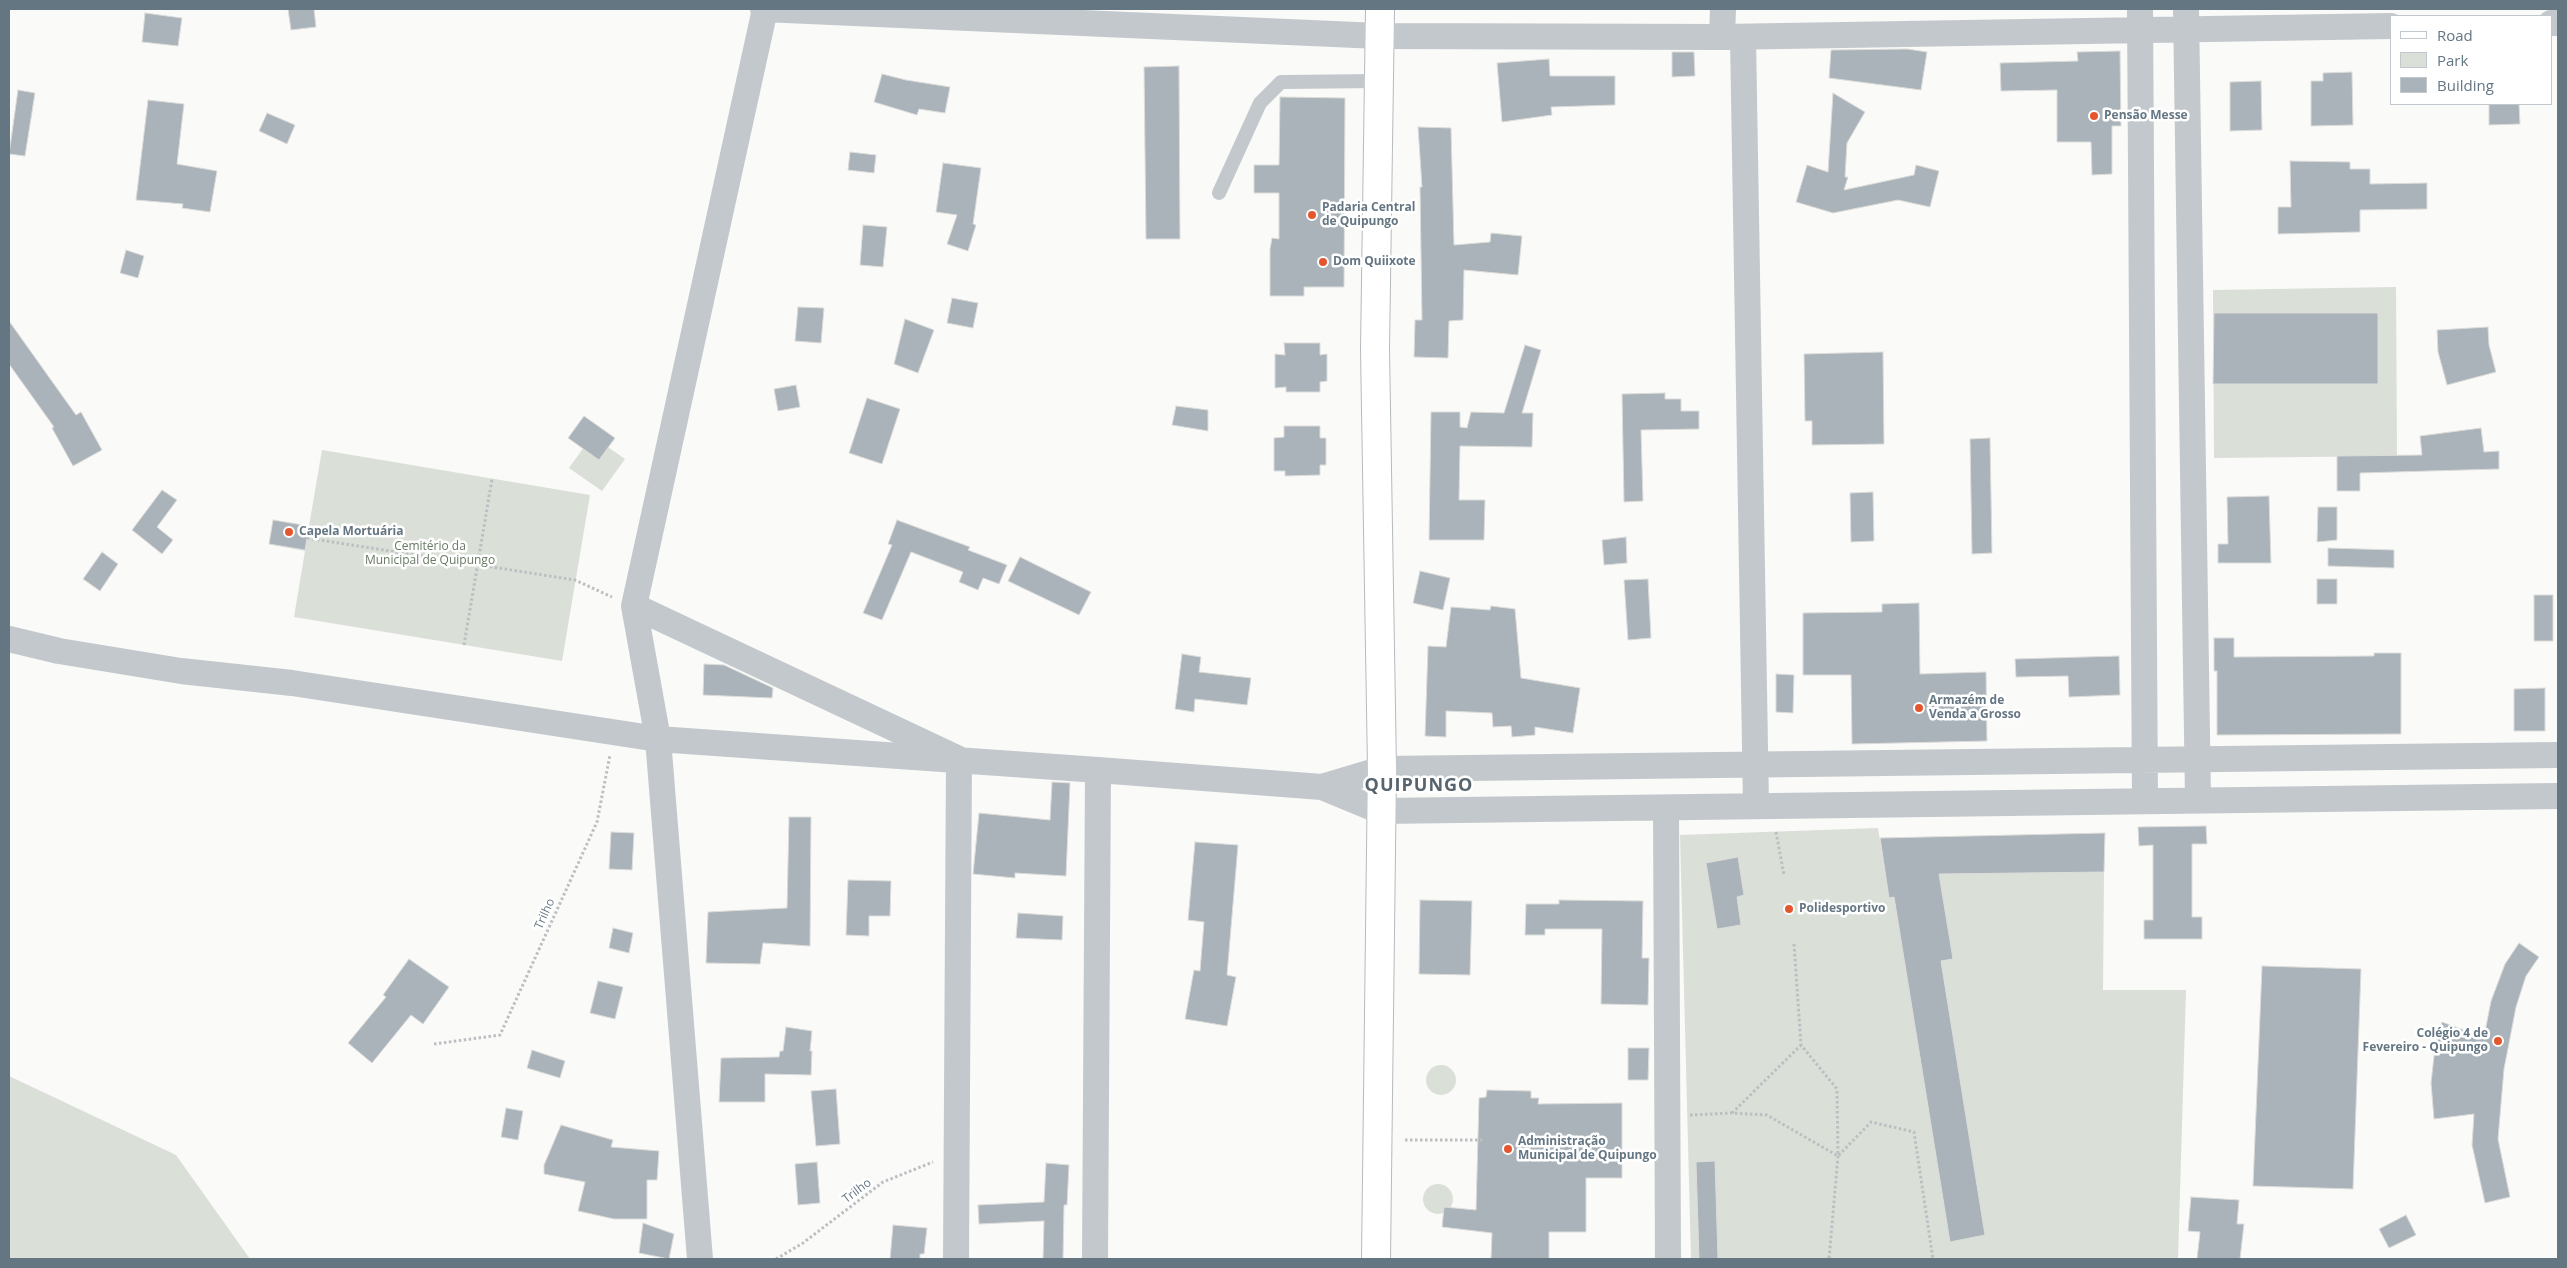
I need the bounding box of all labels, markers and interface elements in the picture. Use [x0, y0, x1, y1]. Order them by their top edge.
legend [2390, 15, 2552, 105]
text: Road [2437, 25, 2473, 45]
text: Park [2437, 50, 2468, 70]
text: Building [2437, 75, 2494, 95]
place label: Pensão Messe [2104, 109, 2188, 123]
marker: Pensão Messe [2088, 110, 2100, 122]
place label: Padaria Central de Quipungo [1322, 201, 1415, 229]
marker: Padaria Central de Quipungo [1306, 209, 1318, 221]
place label: Dom Quiixote [1333, 255, 1416, 269]
marker: Dom Quiixote [1317, 256, 1329, 268]
place label: Capela Mortuária [299, 525, 404, 539]
marker: Capela Mortuária [283, 526, 295, 538]
park label: Cemitério da Municipal de Quipungo [365, 540, 495, 568]
place label: Armazém de Venda a Grosso [1929, 694, 2021, 722]
marker: Armazém de Venda a Grosso [1913, 702, 1925, 714]
district label: QUIPUNGO [1364, 775, 1474, 797]
street label: Trilho [532, 896, 558, 932]
place label: Polidesportivo [1799, 902, 1886, 916]
marker: Polidesportivo [1783, 903, 1795, 915]
place label: Colégio 4 de Fevereiro - Quipungo [2363, 1027, 2488, 1055]
marker: Colégio 4 de Fevereiro - Quipungo [2492, 1035, 2504, 1047]
place label: Administração Municipal de Quipungo [1518, 1135, 1657, 1163]
marker: Administração Municipal de Quipungo [1502, 1143, 1514, 1155]
street label: Trilho [840, 1176, 874, 1206]

